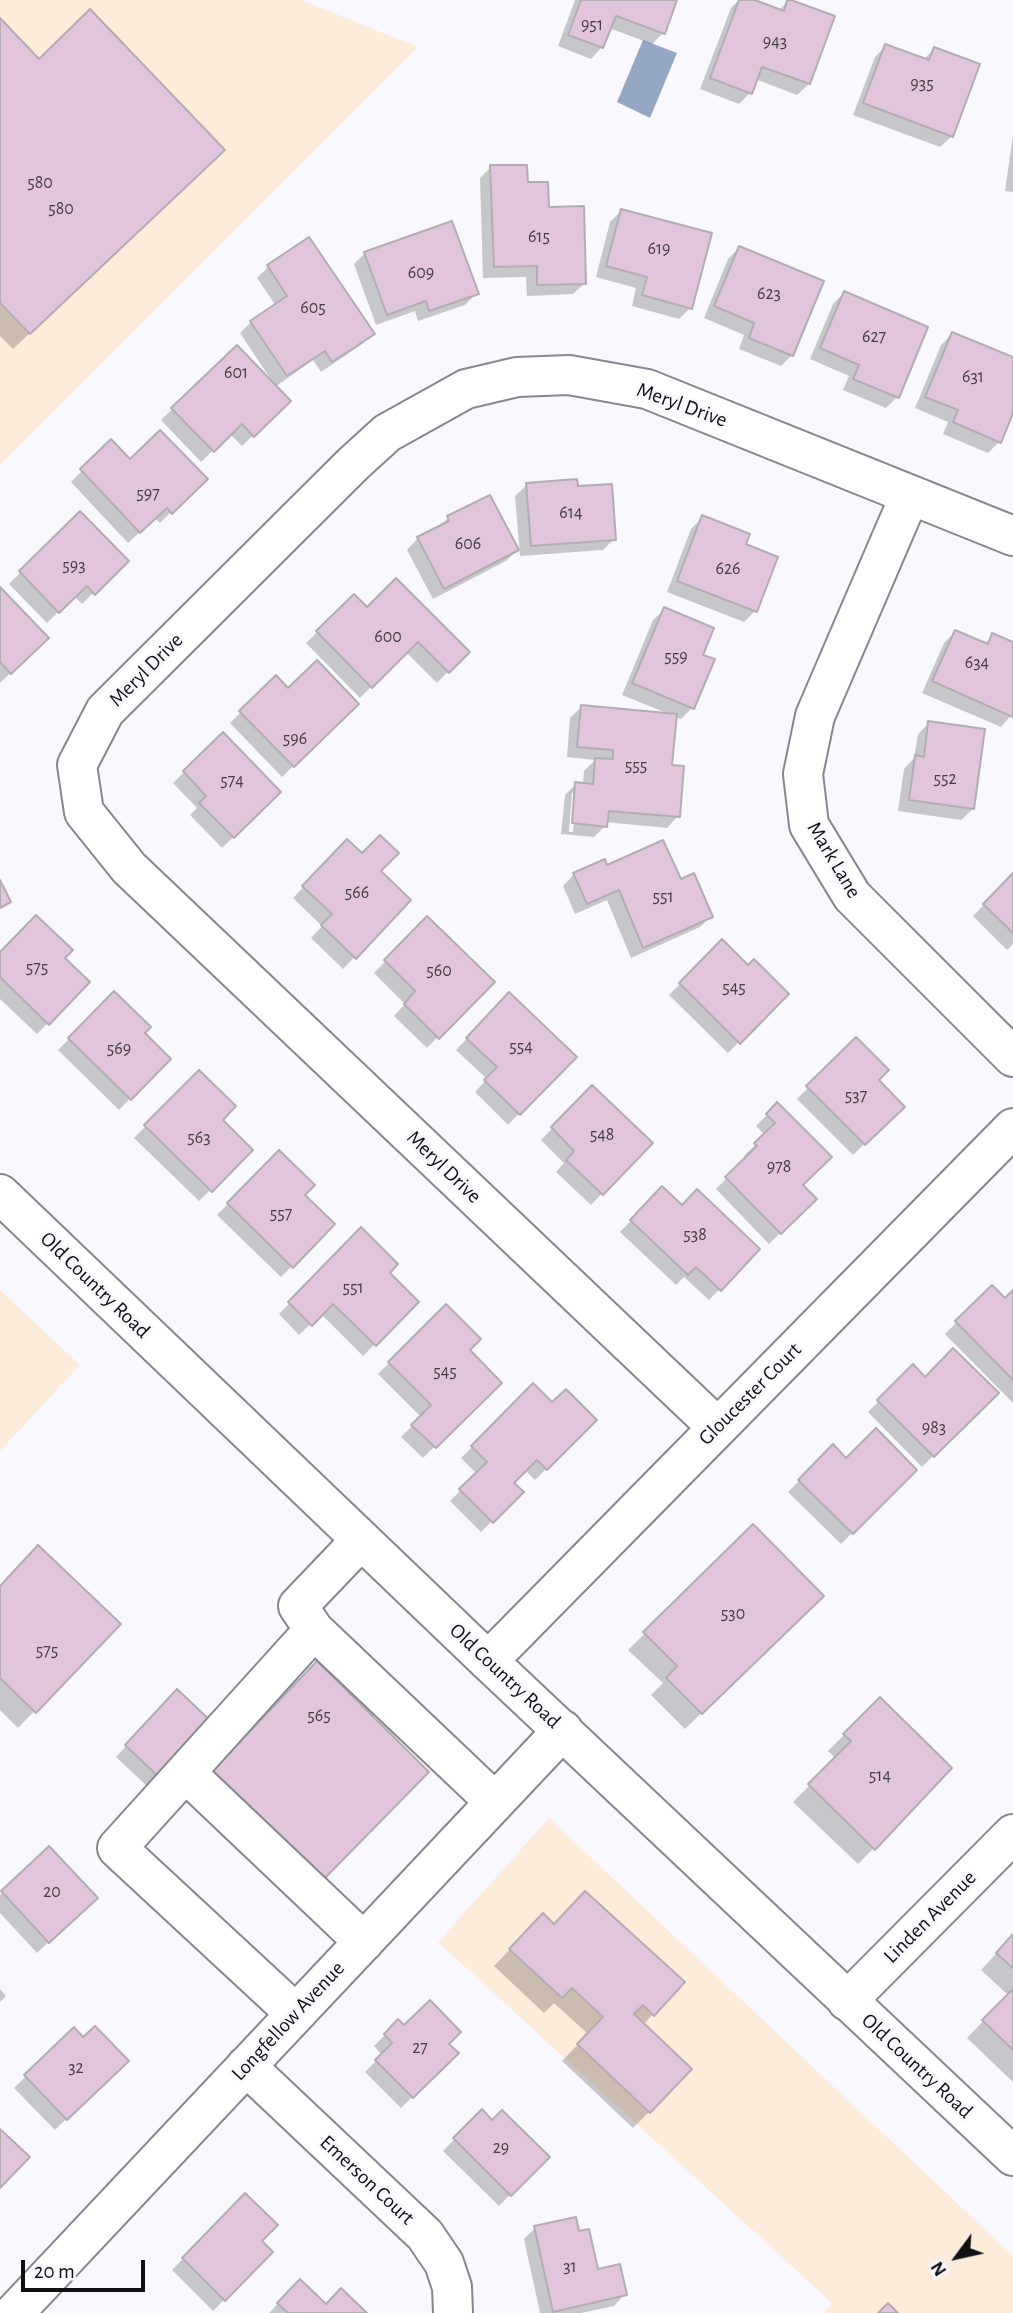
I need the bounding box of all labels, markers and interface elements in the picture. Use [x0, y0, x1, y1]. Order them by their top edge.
house number: 951 [581, 14, 603, 36]
house number: 943 [763, 31, 787, 53]
house number: 935 [910, 73, 934, 95]
house number: 580 [27, 172, 53, 194]
house number: 580 [48, 198, 74, 220]
house number: 615 [528, 226, 550, 248]
house number: 619 [647, 238, 671, 260]
house number: 609 [408, 262, 434, 284]
house number: 623 [757, 283, 781, 305]
house number: 605 [300, 297, 326, 319]
house number: 627 [862, 326, 886, 348]
house number: 601 [224, 362, 248, 384]
house number: 631 [962, 366, 984, 388]
street label: Meryl Drive [633, 377, 731, 433]
house number: 597 [136, 483, 160, 505]
house number: 614 [559, 502, 583, 524]
house number: 606 [455, 533, 481, 555]
house number: 593 [62, 555, 86, 577]
house number: 626 [715, 558, 741, 580]
house number: 600 [374, 626, 402, 648]
street label: Meryl Drive [104, 628, 188, 712]
house number: 559 [664, 646, 688, 668]
house number: 634 [965, 652, 989, 674]
house number: 596 [283, 728, 307, 750]
house number: 555 [625, 755, 647, 777]
house number: 552 [933, 768, 957, 790]
house number: 574 [220, 770, 244, 792]
street label: Mark Lane [801, 817, 867, 903]
house number: 566 [345, 882, 369, 904]
house number: 551 [652, 886, 674, 908]
house number: 575 [26, 957, 48, 979]
house number: 560 [426, 960, 452, 982]
house number: 545 [722, 977, 746, 999]
house number: 554 [509, 1036, 533, 1058]
house number: 569 [107, 1038, 131, 1060]
house number: 537 [845, 1085, 867, 1107]
house number: 548 [590, 1124, 614, 1146]
street label: Meryl Drive [401, 1125, 487, 1209]
house number: 563 [187, 1127, 211, 1149]
house number: 978 [767, 1156, 791, 1178]
house number: 557 [270, 1203, 292, 1225]
house number: 538 [683, 1224, 707, 1246]
street label: Old Country Road [35, 1226, 155, 1344]
house number: 551 [342, 1277, 364, 1299]
street label: Gloucester Court [693, 1337, 807, 1451]
house number: 545 [433, 1361, 457, 1383]
house number: 983 [922, 1417, 946, 1439]
house number: 530 [721, 1603, 745, 1625]
street label: Old Country Road [444, 1618, 566, 1734]
house number: 575 [36, 1640, 58, 1662]
house number: 565 [307, 1705, 331, 1727]
house number: 514 [869, 1765, 891, 1787]
street label: Linden Avenue [878, 1865, 982, 1969]
house number: 20 [43, 1881, 61, 1903]
street label: Longfellow Avenue [226, 1956, 350, 2086]
street label: Old Country Road [856, 2008, 978, 2124]
house number: 27 [412, 2037, 428, 2059]
house number: 32 [68, 2057, 84, 2079]
street label: Emerson Court [314, 2130, 420, 2230]
house number: 29 [493, 2137, 509, 2159]
north arrow [922, 2222, 992, 2292]
scale bar [24, 2246, 149, 2290]
house number: 31 [563, 2256, 577, 2278]
text: N [927, 2258, 951, 2279]
text: 20 m [34, 2261, 75, 2282]

